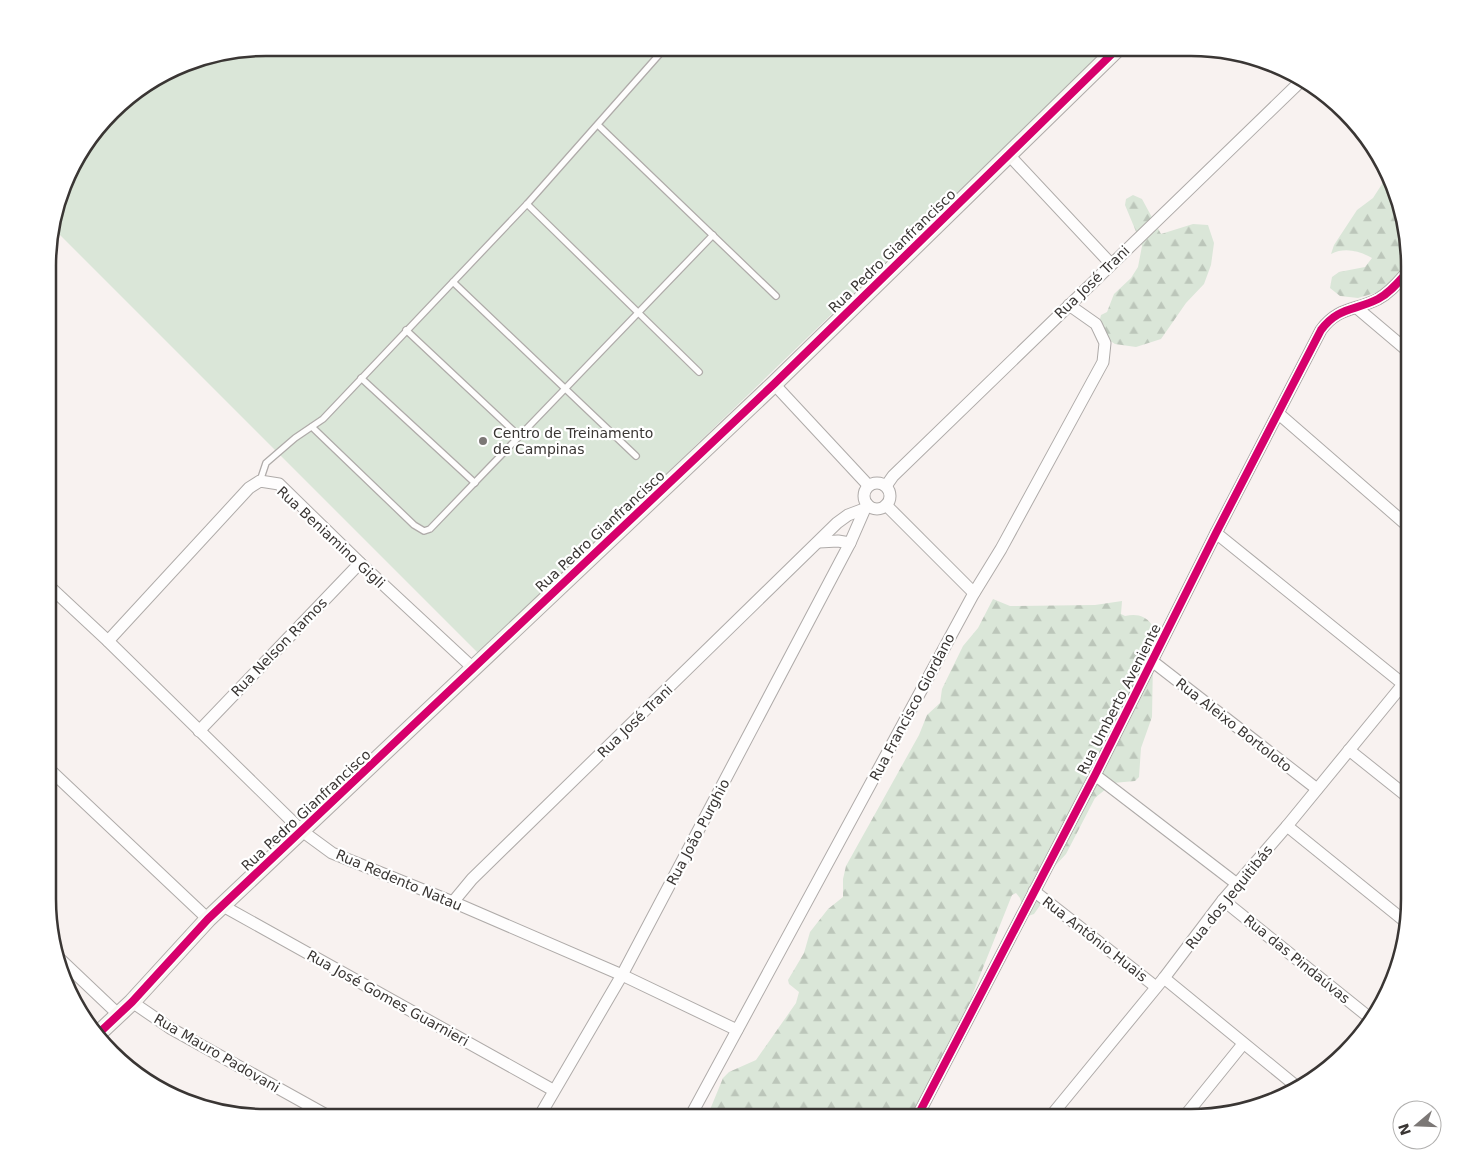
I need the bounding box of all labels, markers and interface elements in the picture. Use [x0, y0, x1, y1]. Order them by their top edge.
street label: Rua Pedro Gianfrancisco [825, 186, 959, 316]
street label: Rua José Trani [1051, 242, 1133, 322]
place label: Centro de Treinamento de Campinas [493, 425, 653, 457]
marker: Centro de Treinamento de Campinas [477, 435, 489, 447]
street label: Rua Pedro Gianfrancisco [532, 467, 668, 595]
street label: Rua Beniamino Gigli [274, 483, 388, 591]
street label: Rua Nelson Ramos [228, 594, 330, 700]
street label: Rua Umberto Aveniente [1074, 621, 1164, 777]
street label: Rua Francisco Giordano [866, 631, 958, 783]
street label: Rua Aleixo Bortoloto [1173, 675, 1295, 775]
street label: Rua José Trani [594, 681, 676, 761]
street label: Rua Pedro Gianfrancisco [238, 746, 374, 874]
street label: Rua João Purghio [663, 776, 733, 888]
street label: Rua dos Jequitibás [1182, 842, 1276, 952]
street label: Rua Redento Natau [333, 846, 465, 914]
street label: Rua Antônio Huais [1039, 893, 1151, 985]
street label: Rua das Pindaúvas [1241, 911, 1353, 1007]
street label: Rua José Gomes Guarnieri [304, 947, 472, 1049]
street label: Rua Mauro Padovani [151, 1010, 283, 1096]
north arrow [1392, 1100, 1442, 1150]
text: N [1395, 1121, 1414, 1137]

